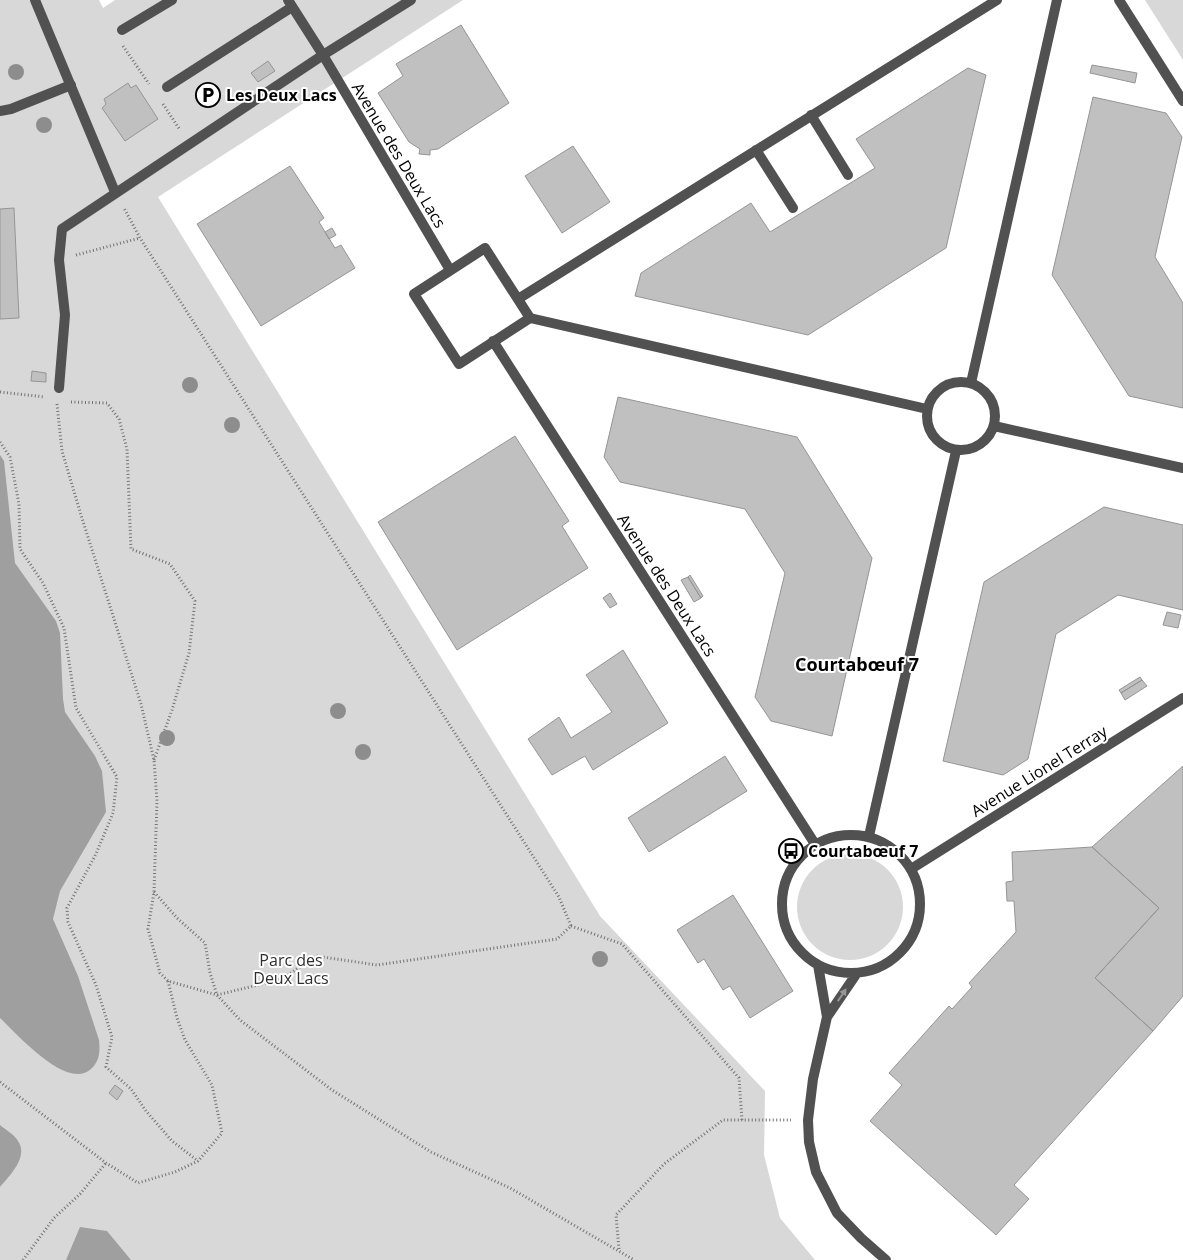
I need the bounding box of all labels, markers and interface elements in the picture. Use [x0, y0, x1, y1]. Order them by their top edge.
street label: Avenue des Deux Lacs [347, 78, 451, 232]
parking icon: Les Deux Lacs [195, 82, 221, 108]
place label: Les Deux Lacs [226, 84, 337, 106]
street label: Avenue des Deux Lacs [613, 509, 721, 661]
district label: Courtabœuf 7 [795, 652, 919, 676]
street label: Avenue Lionel Terray [967, 720, 1112, 822]
bus stop icon: Courtabœuf 7 [778, 838, 804, 864]
place label: Courtabœuf 7 [808, 840, 918, 862]
park label: Parc des Deux Lacs [253, 949, 329, 989]
one-way arrow [837, 988, 847, 1002]

